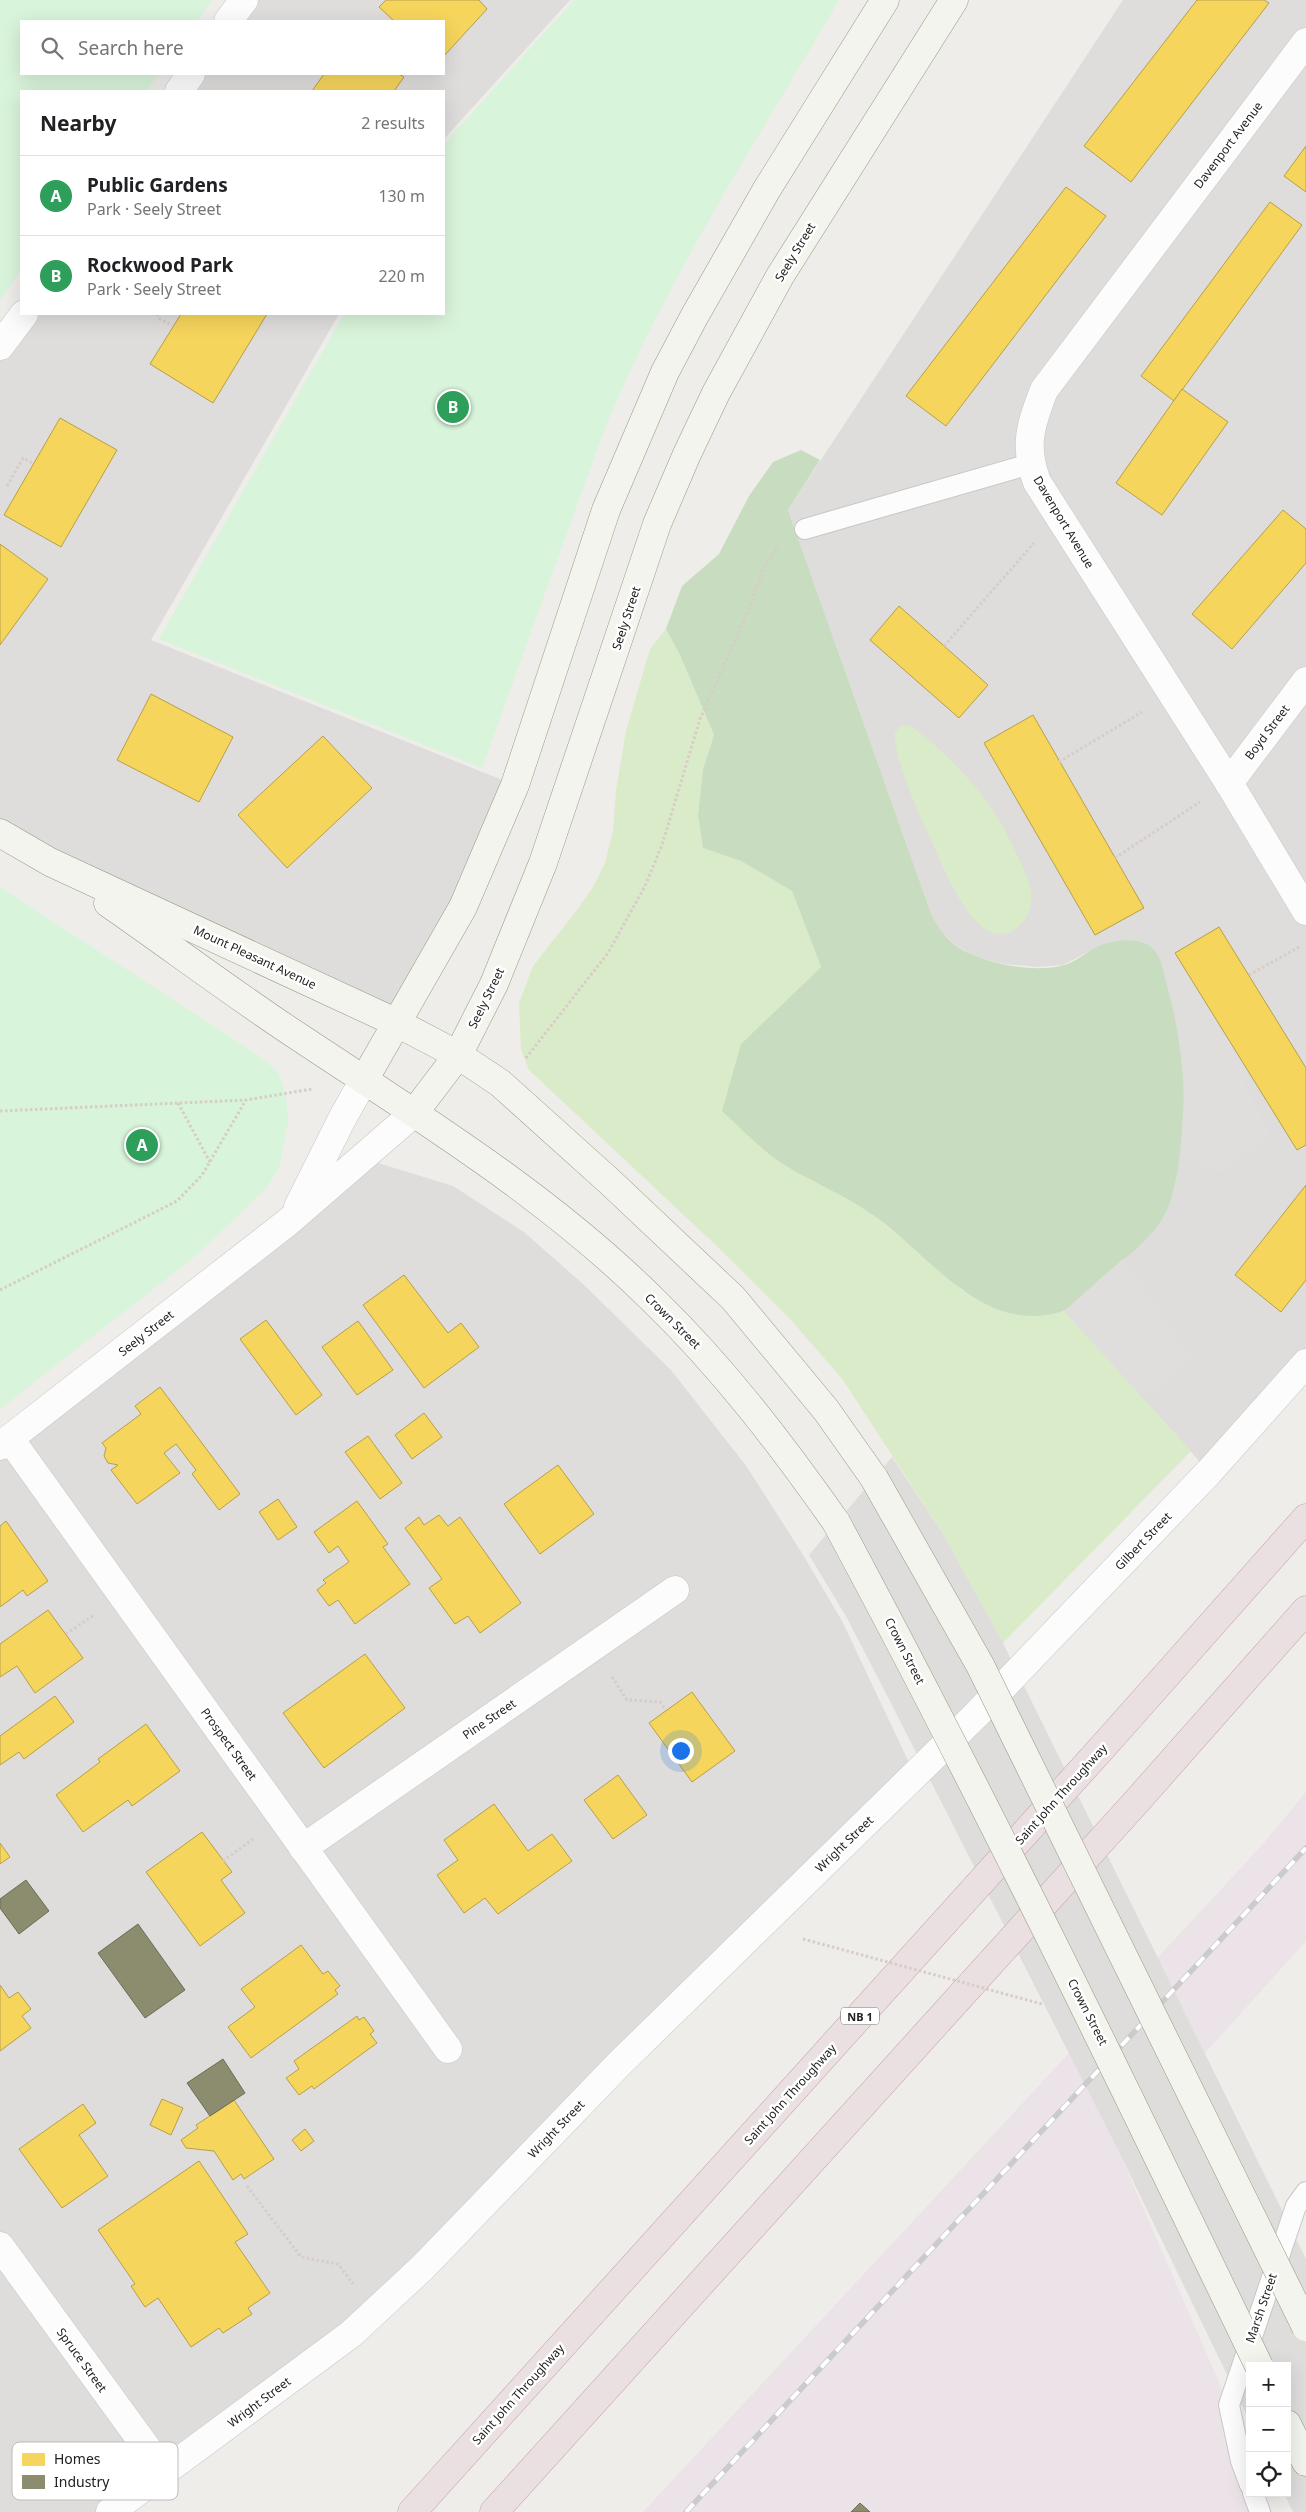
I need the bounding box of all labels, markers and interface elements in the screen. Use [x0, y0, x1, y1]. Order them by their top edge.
search box [20, 20, 445, 75]
icon: search [38, 34, 66, 62]
text: Search here [78, 35, 184, 61]
street label: Davenport Avenue [1190, 98, 1267, 192]
text: Nearby [40, 109, 116, 137]
text: 2 results [361, 112, 425, 134]
text: Public Gardens [87, 172, 228, 198]
text: A [50, 185, 62, 207]
text: 130 m [378, 185, 425, 207]
text: Park · Seely Street [87, 198, 221, 220]
street label: Seely Street [771, 219, 820, 285]
text: Rockwood Park [87, 252, 233, 278]
text: B [51, 265, 61, 287]
text: 220 m [378, 265, 425, 287]
text: Park · Seely Street [87, 278, 221, 300]
pin: B [437, 388, 469, 426]
street label: Davenport Avenue [1030, 473, 1098, 572]
street label: Seely Street [608, 583, 644, 652]
street label: Boyd Street [1241, 700, 1294, 763]
street label: Mount Pleasant Avenue [191, 921, 319, 993]
street label: Seely Street [464, 964, 508, 1031]
pin: A [126, 1126, 158, 1164]
street label: Crown Street [641, 1289, 705, 1353]
street label: Seely Street [115, 1306, 178, 1360]
street label: Gilbert Street [1111, 1508, 1176, 1574]
street label: Crown Street [881, 1615, 929, 1688]
street label: Pine Street [459, 1694, 520, 1743]
street label: Prospect Street [197, 1704, 261, 1784]
your location [668, 1738, 694, 1764]
street label: Saint John Throughway [1011, 1739, 1112, 1848]
street label: Wright Street [811, 1811, 877, 1876]
street label: Crown Street [1064, 1976, 1112, 2049]
road number: NB 1 [841, 2008, 879, 2024]
street label: Saint John Throughway [740, 2039, 841, 2148]
street label: Wright Street [524, 2096, 589, 2162]
street label: Marsh Street [1241, 2270, 1281, 2345]
street label: Spruce Street [53, 2324, 111, 2396]
street label: Saint John Throughway [468, 2339, 569, 2448]
map controls [1246, 2362, 1291, 2497]
button: + [1246, 2362, 1291, 2407]
street label: Wright Street [224, 2372, 295, 2431]
button: − [1246, 2407, 1291, 2452]
legend [12, 2442, 178, 2500]
text: Homes [54, 2449, 101, 2468]
button: locate [1246, 2452, 1291, 2497]
text: Industry [54, 2472, 110, 2491]

